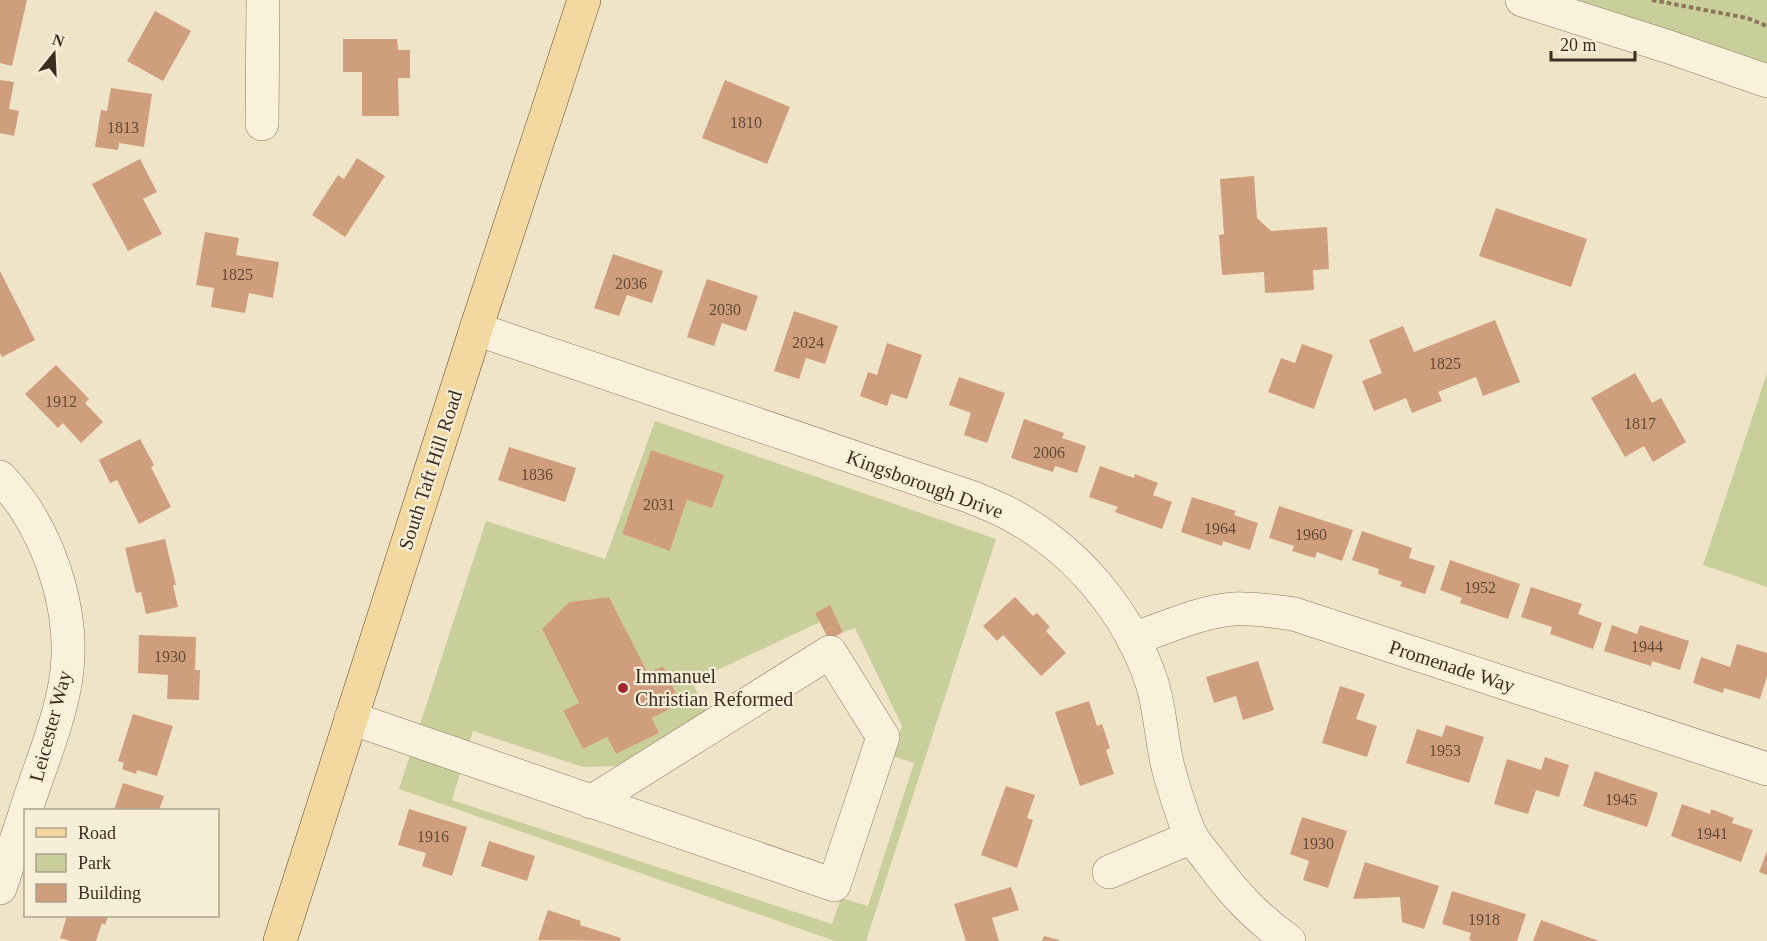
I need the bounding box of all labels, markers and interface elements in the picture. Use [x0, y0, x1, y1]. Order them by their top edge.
north arrow [24, 24, 84, 84]
scale bar [1551, 24, 1635, 62]
text: N [50, 30, 67, 50]
text: 20 m [1560, 35, 1597, 55]
house number: 1810 [730, 114, 762, 131]
house number: 1813 [107, 119, 139, 136]
house number: 1825 [221, 266, 253, 283]
house number: 2036 [615, 275, 647, 292]
house number: 2030 [709, 301, 741, 318]
house number: 2024 [792, 334, 824, 351]
house number: 1825 [1429, 355, 1461, 372]
street label: South Taft Hill Road [394, 387, 466, 553]
house number: 1912 [45, 393, 77, 410]
house number: 1817 [1624, 415, 1656, 432]
house number: 2006 [1033, 444, 1065, 461]
street label: Kingsborough Drive [843, 445, 1006, 524]
house number: 1836 [521, 466, 553, 483]
house number: 2031 [643, 496, 675, 513]
house number: 1964 [1204, 520, 1236, 537]
house number: 1960 [1295, 526, 1327, 543]
house number: 1952 [1464, 579, 1496, 596]
street label: Promenade Way [1386, 635, 1518, 698]
house number: 1944 [1631, 638, 1663, 655]
house number: 1930 [154, 648, 186, 665]
place label: Immanuel Christian Reformed [635, 665, 793, 710]
street label: Leicester Way [25, 668, 76, 784]
marker: Immanuel Christian Reformed [616, 681, 630, 695]
house number: 1953 [1429, 742, 1461, 759]
house number: 1945 [1605, 791, 1637, 808]
legend [24, 809, 219, 917]
text: Road [78, 823, 116, 843]
house number: 1941 [1696, 825, 1728, 842]
house number: 1916 [417, 828, 449, 845]
house number: 1930 [1302, 835, 1334, 852]
text: Park [78, 853, 111, 873]
text: Building [78, 883, 141, 903]
house number: 1918 [1468, 911, 1500, 928]

